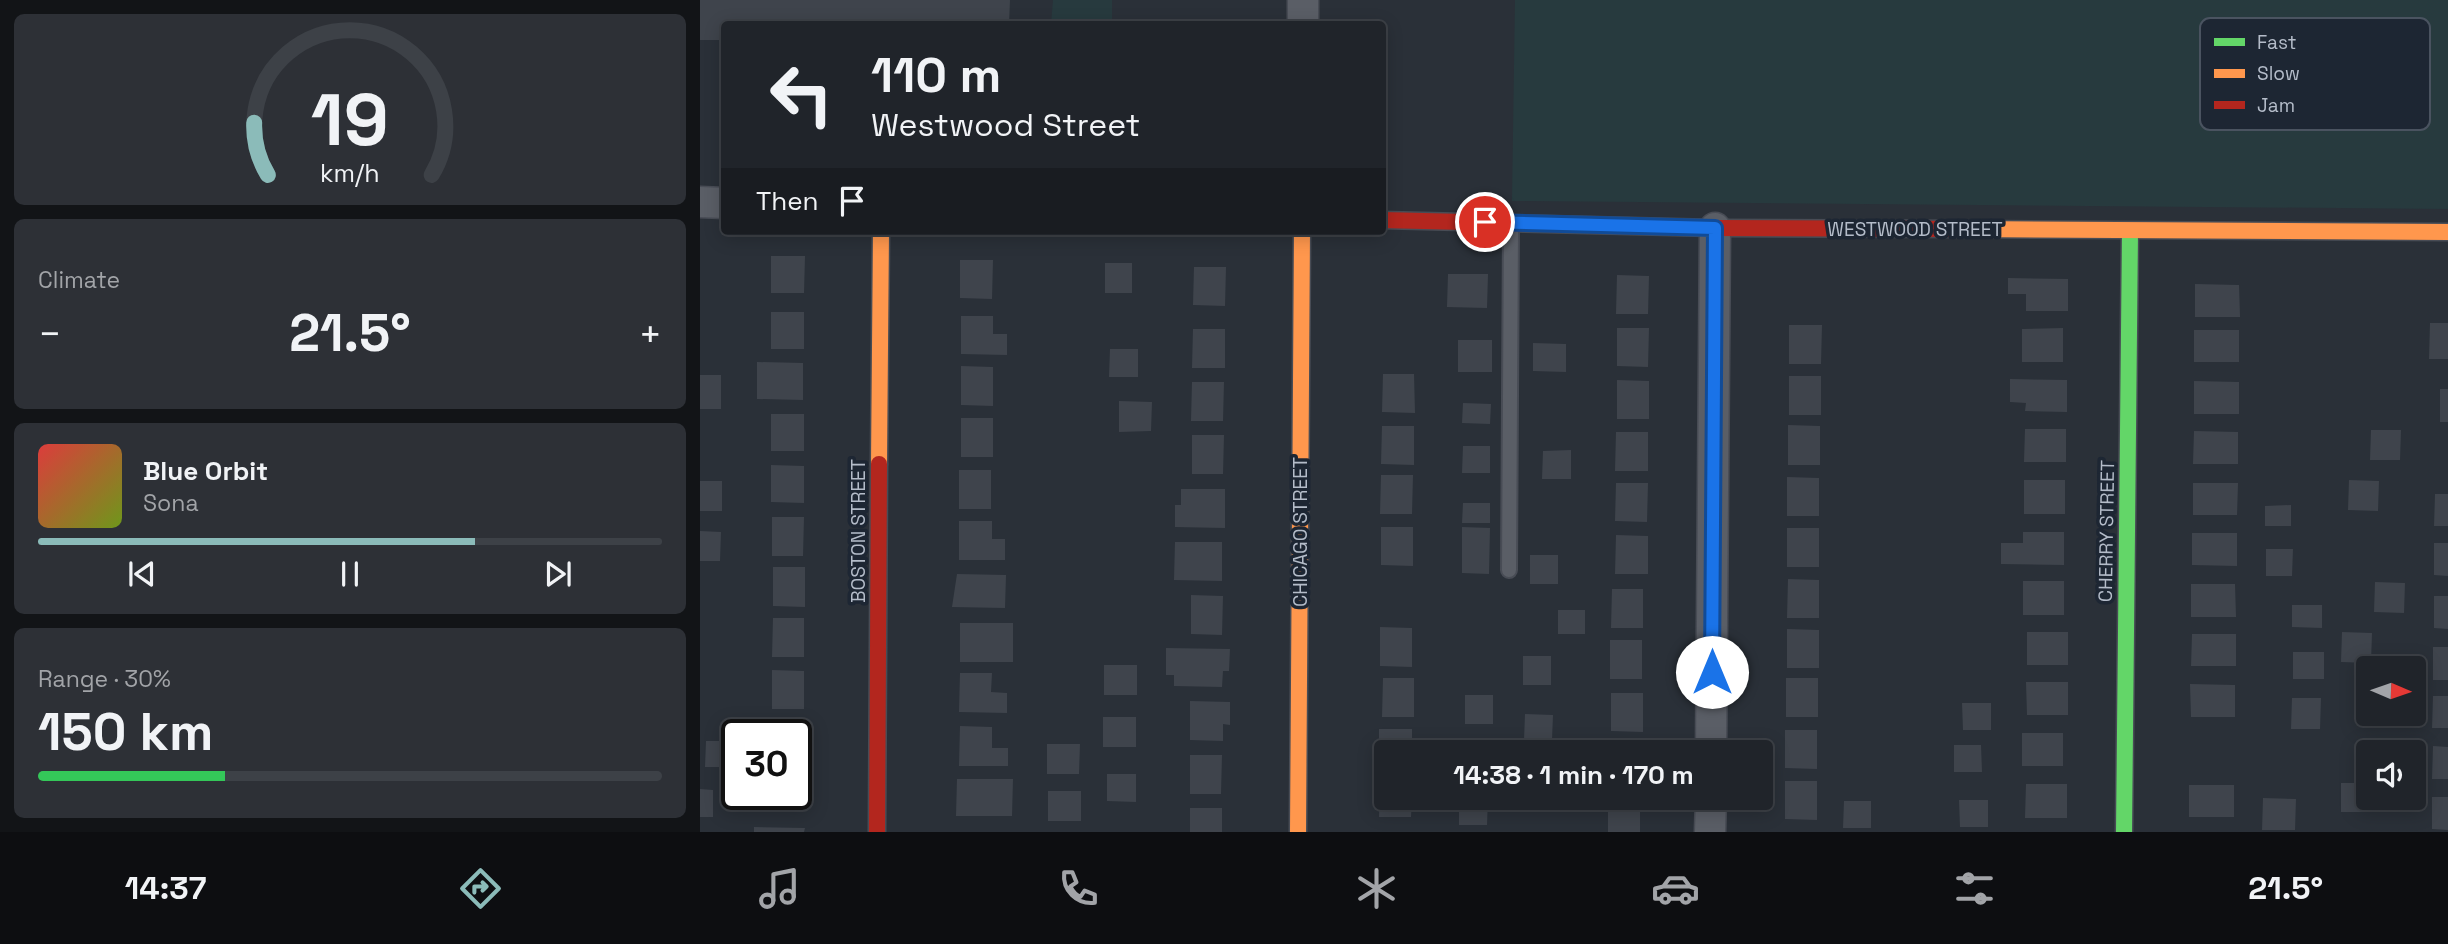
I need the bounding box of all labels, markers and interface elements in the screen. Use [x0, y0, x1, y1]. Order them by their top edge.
legend [2200, 18, 2430, 130]
text: Fast [2257, 30, 2297, 55]
text: 110 m [871, 44, 1001, 106]
icon: left [756, 49, 847, 140]
text: Slow [2257, 61, 2300, 86]
text: 19 [311, 74, 389, 167]
text: Jam [2257, 93, 2295, 118]
text: Westwood Street [871, 105, 1140, 145]
text: km/h [320, 157, 380, 189]
icon: arrive [833, 182, 871, 220]
text: Then [756, 184, 819, 218]
pin [1455, 192, 1515, 252]
icon: arrive [1466, 203, 1504, 241]
street label: WESTWOOD STREET [1827, 217, 2003, 242]
text: Climate [38, 265, 120, 295]
text: 21.5° [289, 300, 411, 366]
text: − [38, 310, 62, 358]
text: + [638, 310, 662, 358]
text: Blue Orbit [143, 454, 268, 488]
street label: CHICAGO STREET [1288, 457, 1313, 607]
street label: BOSTON STREET [846, 459, 871, 603]
street label: CHERRY STREET [2093, 460, 2120, 602]
text: Sona [143, 488, 199, 518]
icon: previous [123, 555, 161, 593]
icon: pause [331, 555, 369, 593]
icon: next [539, 555, 577, 593]
position arrow [1675, 635, 1749, 709]
north arrow [2356, 656, 2426, 726]
map controls [2356, 656, 2426, 810]
text: Range · 30% [38, 664, 171, 694]
text: 150 km [38, 699, 213, 765]
speed limit sign: 30 [721, 719, 812, 810]
button: sound [2356, 740, 2426, 810]
text: 14:38 · 1 min · 170 m [1453, 758, 1694, 792]
icon: directions [456, 864, 505, 913]
icon: music [755, 864, 804, 913]
icon: phone [1054, 864, 1103, 913]
icon: climate [1352, 864, 1401, 913]
icon: car [1651, 864, 1700, 913]
icon: filters [1950, 864, 1999, 913]
text: 14:37 [125, 868, 206, 908]
text: 21.5° [2248, 868, 2323, 908]

